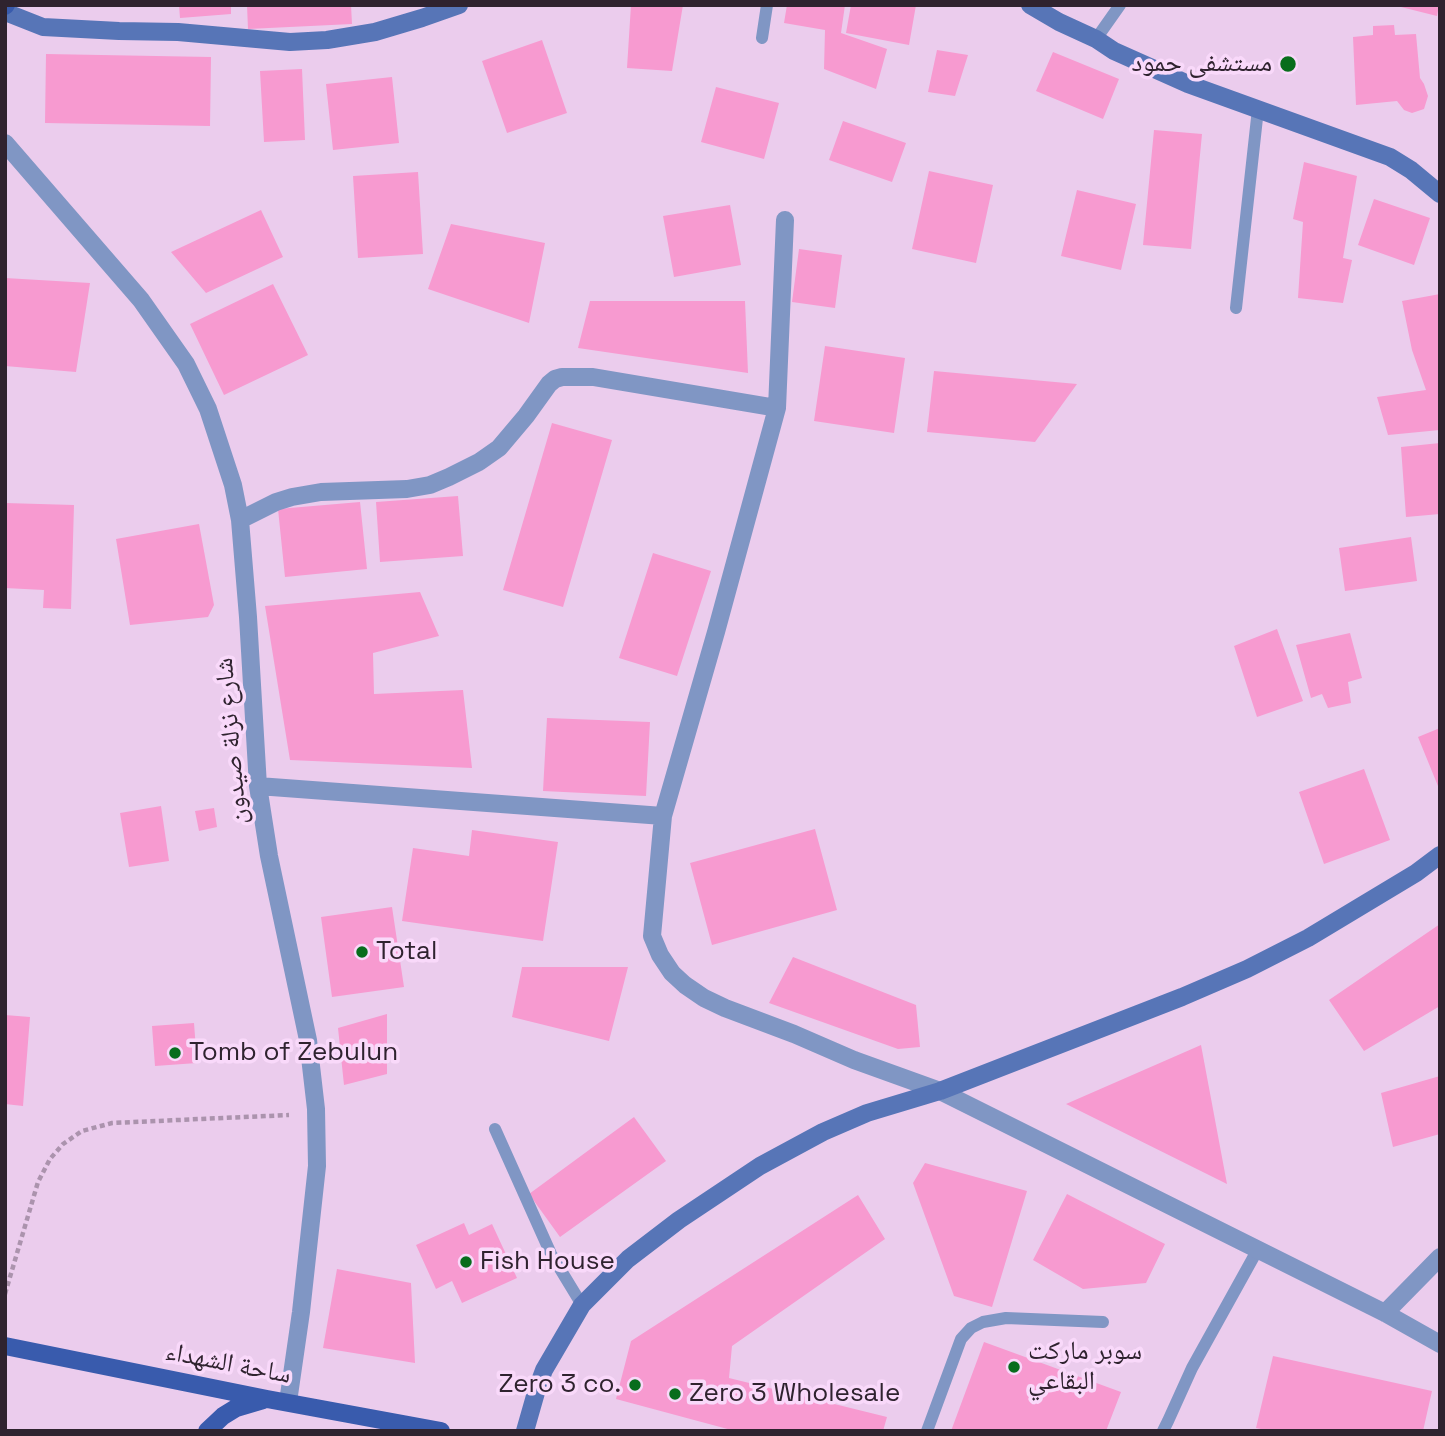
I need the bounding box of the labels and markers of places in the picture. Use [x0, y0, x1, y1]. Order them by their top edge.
place label: مستشفى حمود [1131, 48, 1272, 80]
marker: مستشفى حمود [1278, 54, 1298, 74]
place label: Total [376, 936, 437, 968]
marker: Total [354, 944, 370, 960]
place label: Tomb of Zebulun [189, 1037, 398, 1069]
marker: Tomb of Zebulun [167, 1045, 183, 1061]
place label: Fish House [480, 1246, 615, 1278]
marker: Fish House [458, 1254, 474, 1270]
place label: سوبر ماركت البقاعي [1028, 1336, 1142, 1398]
marker: سوبر ماركت البقاعي [1006, 1359, 1022, 1375]
place label: Zero 3 co. [499, 1369, 621, 1401]
marker: Zero 3 co. [627, 1377, 643, 1393]
place label: Zero 3 Wholesale [689, 1378, 900, 1410]
marker: Zero 3 Wholesale [667, 1386, 683, 1402]

